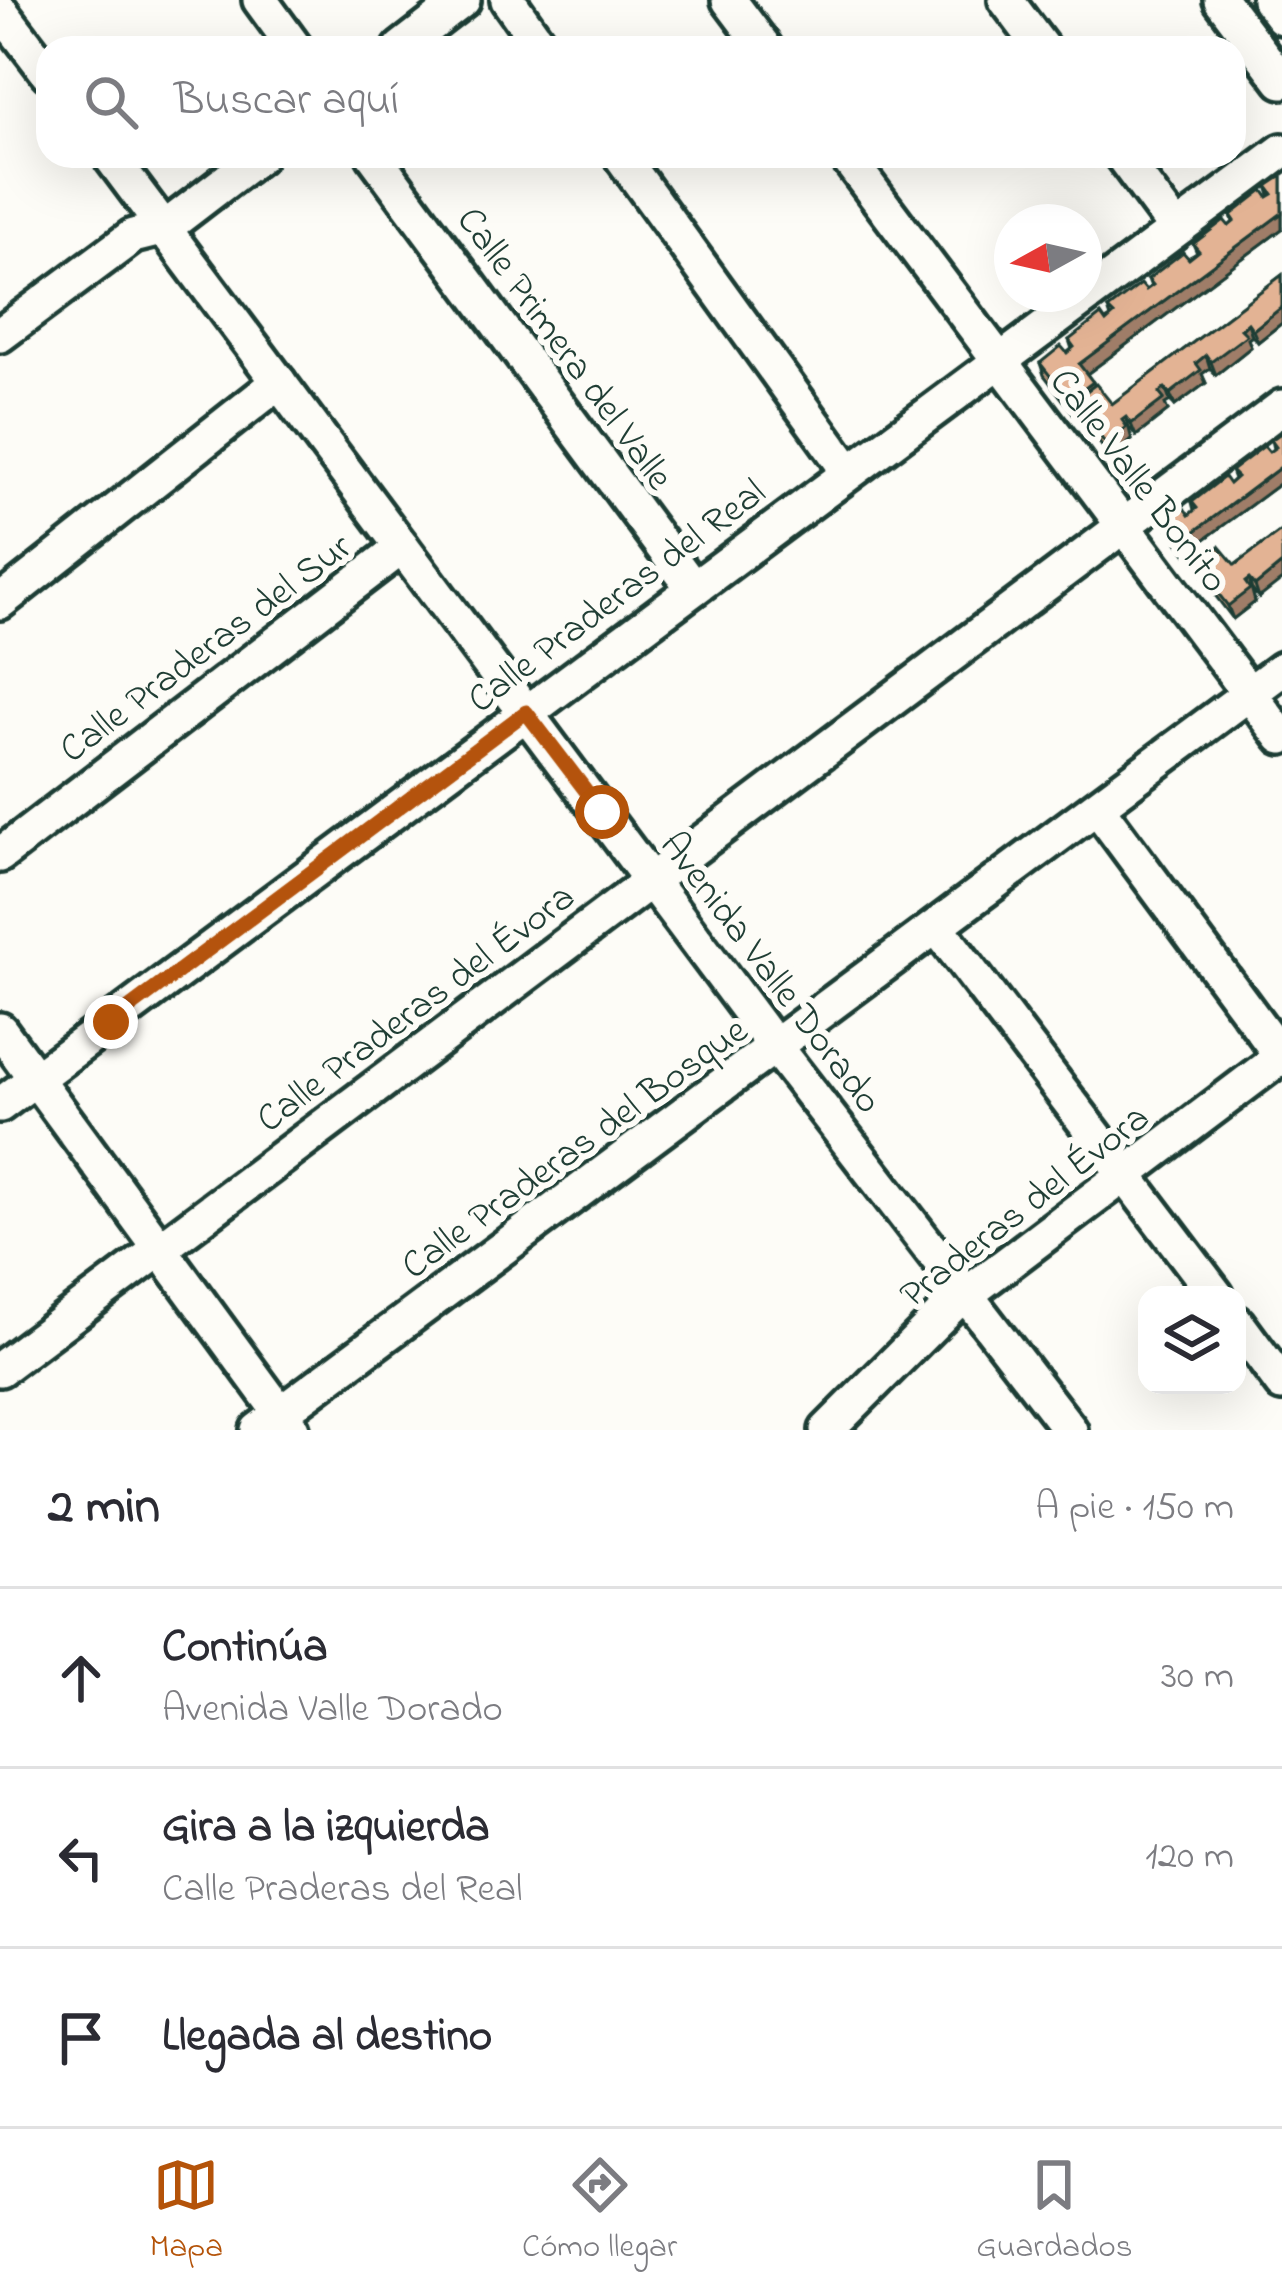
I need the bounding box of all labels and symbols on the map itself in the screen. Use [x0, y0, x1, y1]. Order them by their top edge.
street label: Calle Primera del Valle [441, 196, 686, 504]
north arrow [994, 204, 1102, 312]
street label: Calle Valle Bonito [1034, 357, 1241, 606]
street label: Calle Praderas del Real [457, 466, 779, 729]
street label: Calle Praderas del Sur [48, 520, 366, 779]
route start [575, 785, 629, 839]
street label: Avenida Valle Dorado [644, 821, 895, 1127]
street label: Calle Praderas del Évora [245, 871, 588, 1149]
route end [84, 995, 138, 1049]
street label: Calle Praderas del Bosque [390, 1004, 761, 1295]
street label: Praderas del Évora [889, 1092, 1163, 1323]

